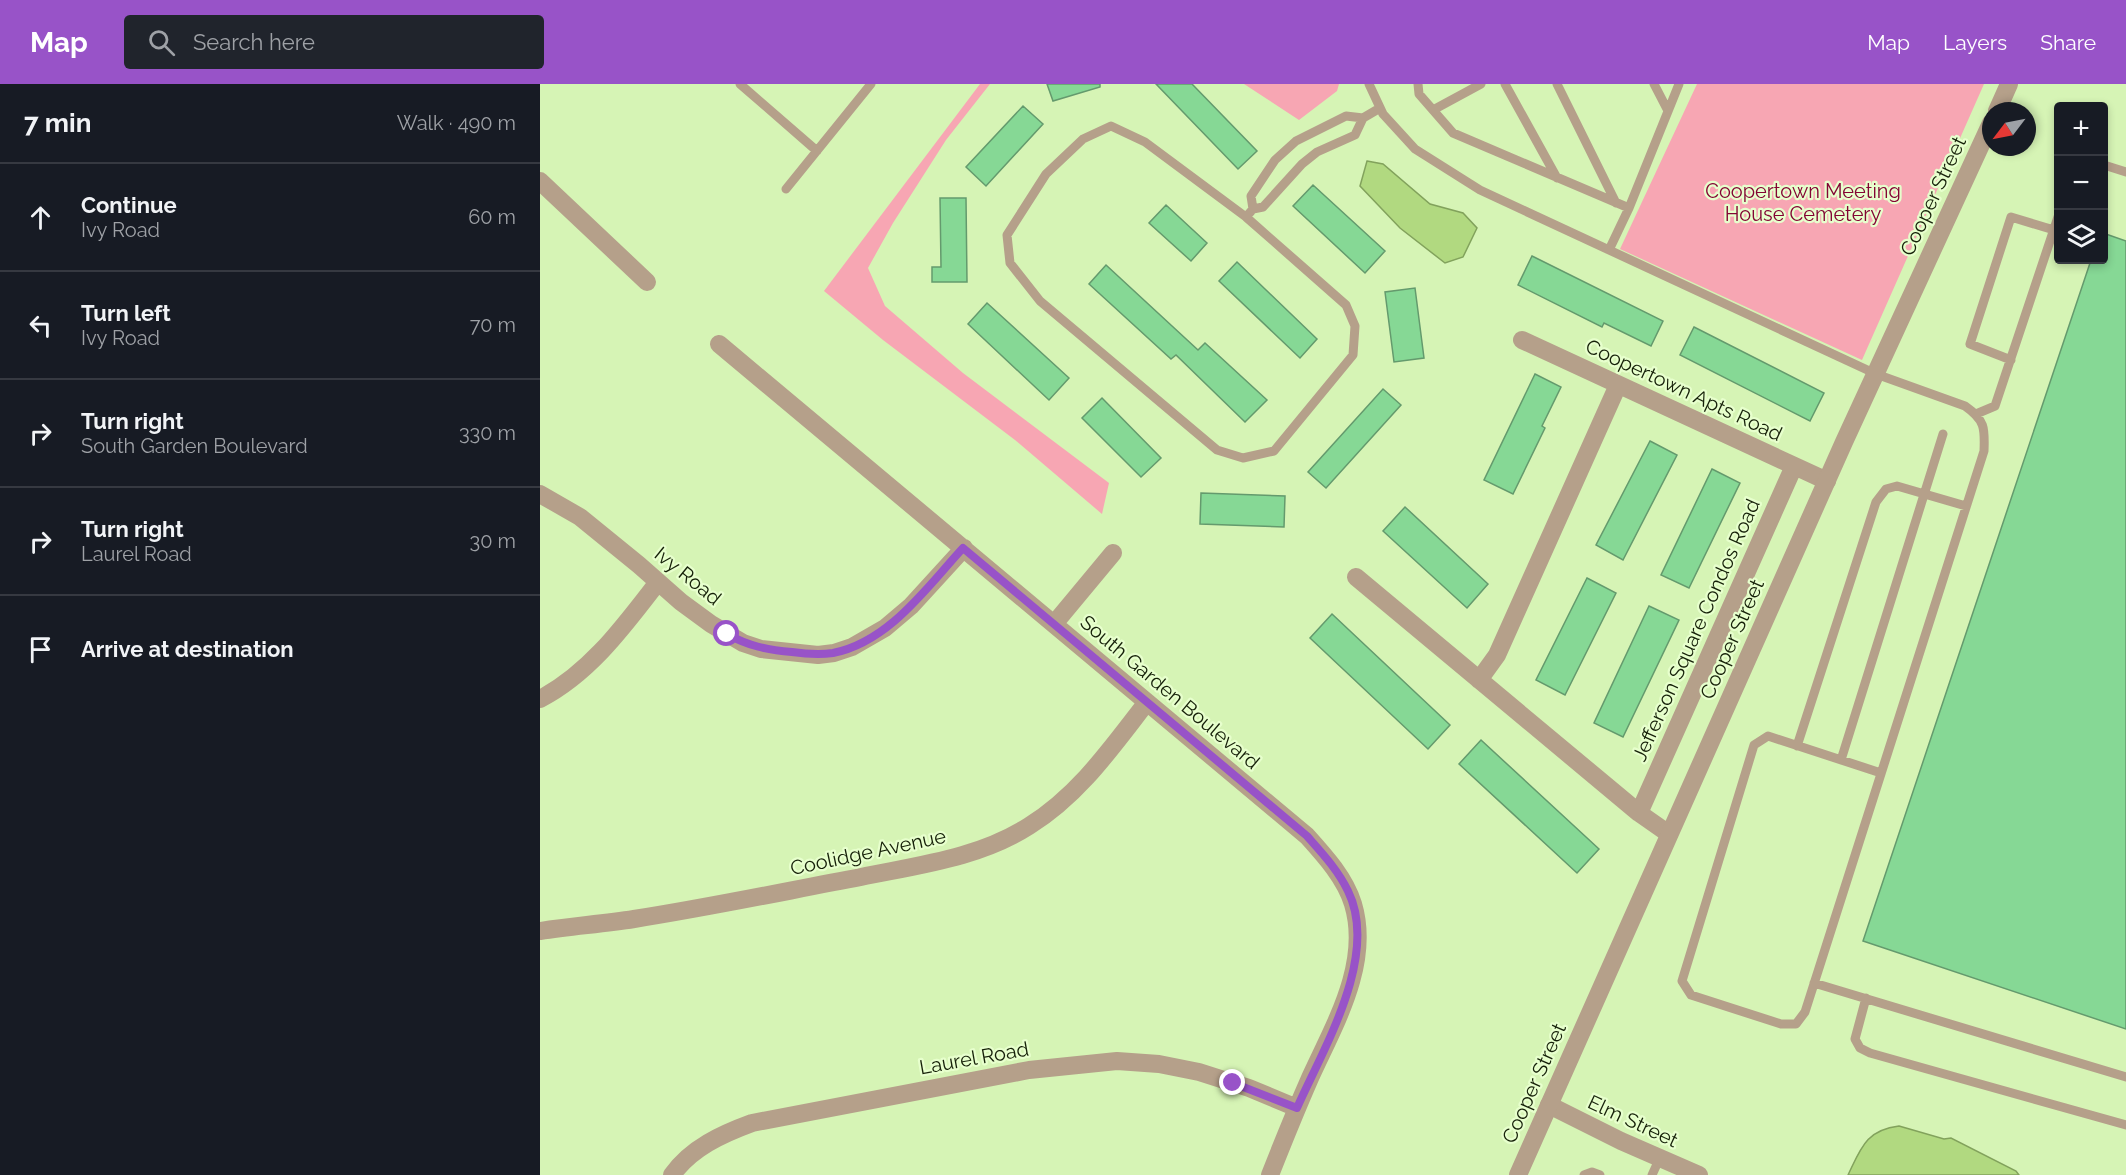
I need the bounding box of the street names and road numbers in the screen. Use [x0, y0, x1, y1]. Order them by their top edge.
street label: Cooper Street [1895, 132, 1971, 259]
street label: Coopertown Apts Road [1582, 334, 1786, 446]
street label: Jefferson Square Condos Road [1627, 495, 1765, 765]
street label: Ivy Road [650, 542, 726, 610]
street label: Cooper Street [1695, 575, 1769, 703]
street label: South Garden Boulevard [1075, 610, 1265, 774]
street label: Coolidge Avenue [788, 824, 948, 880]
street label: Cooper Street [1497, 1019, 1571, 1147]
street label: Laurel Road [917, 1037, 1031, 1079]
street label: Elm Street [1584, 1090, 1682, 1152]

